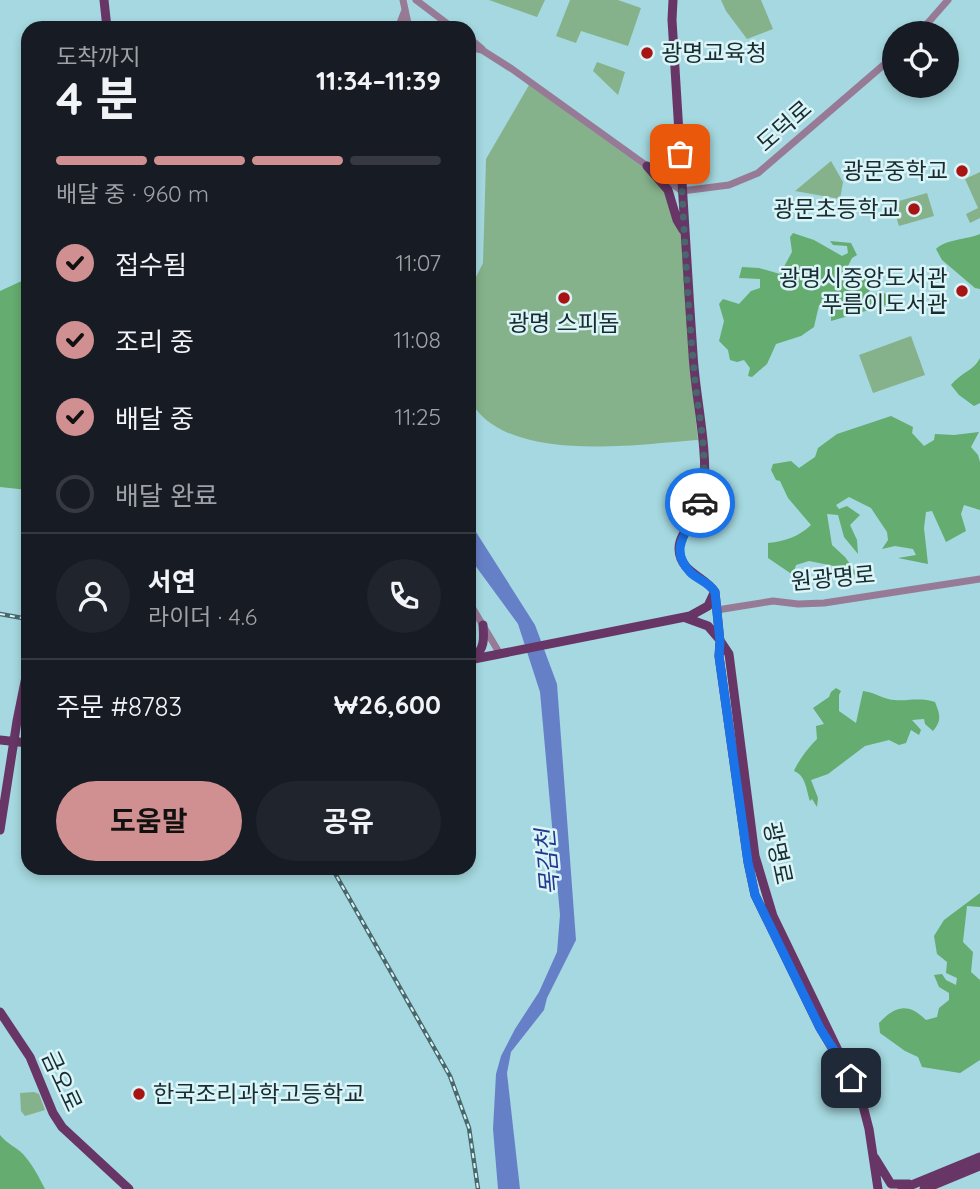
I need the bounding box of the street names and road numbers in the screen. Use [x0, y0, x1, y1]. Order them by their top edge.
street label: 도덕로 [750, 94, 817, 157]
street label: 원광명로 [790, 559, 876, 596]
street label: 광명로 [758, 819, 799, 887]
street label: 금오로 [36, 1046, 89, 1116]

